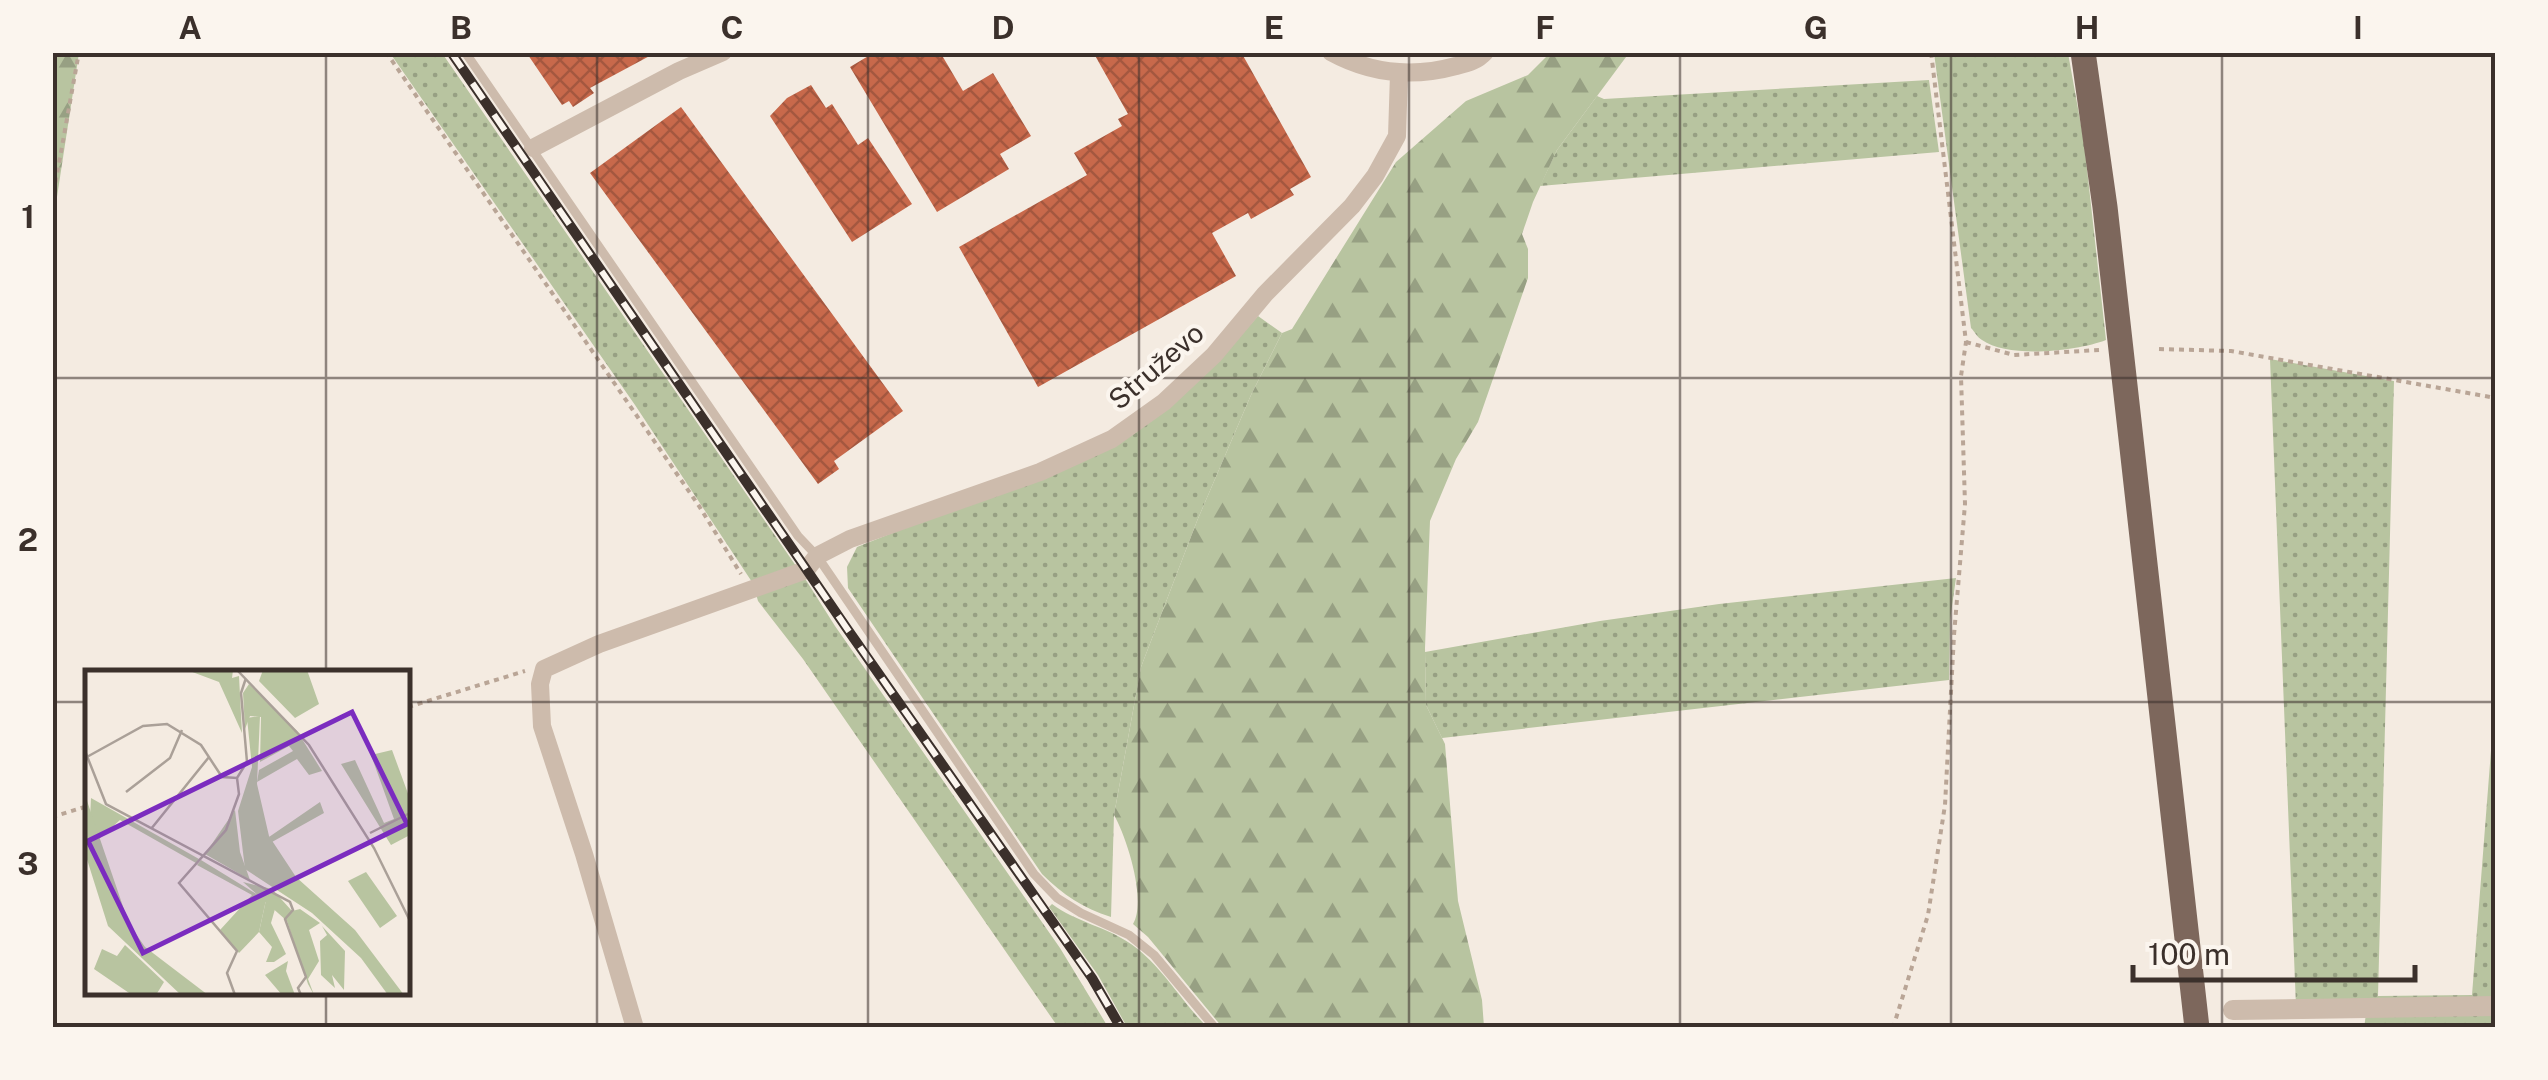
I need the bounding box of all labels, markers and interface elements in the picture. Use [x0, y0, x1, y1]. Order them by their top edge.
text: A [178, 9, 202, 46]
text: B [450, 9, 472, 46]
text: C [721, 9, 743, 46]
text: D [991, 9, 1015, 46]
text: E [1264, 9, 1284, 46]
text: F [1535, 9, 1555, 46]
text: G [1804, 9, 1828, 46]
text: H [2075, 9, 2099, 46]
text: I [2353, 9, 2363, 46]
text: 1 [21, 198, 35, 235]
street label: Struževo [1101, 315, 1210, 416]
text: 2 [18, 521, 38, 558]
inset map [85, 670, 410, 995]
text: 3 [17, 845, 39, 882]
scale bar [2133, 920, 2416, 982]
text: 100 m [2148, 936, 2230, 972]

